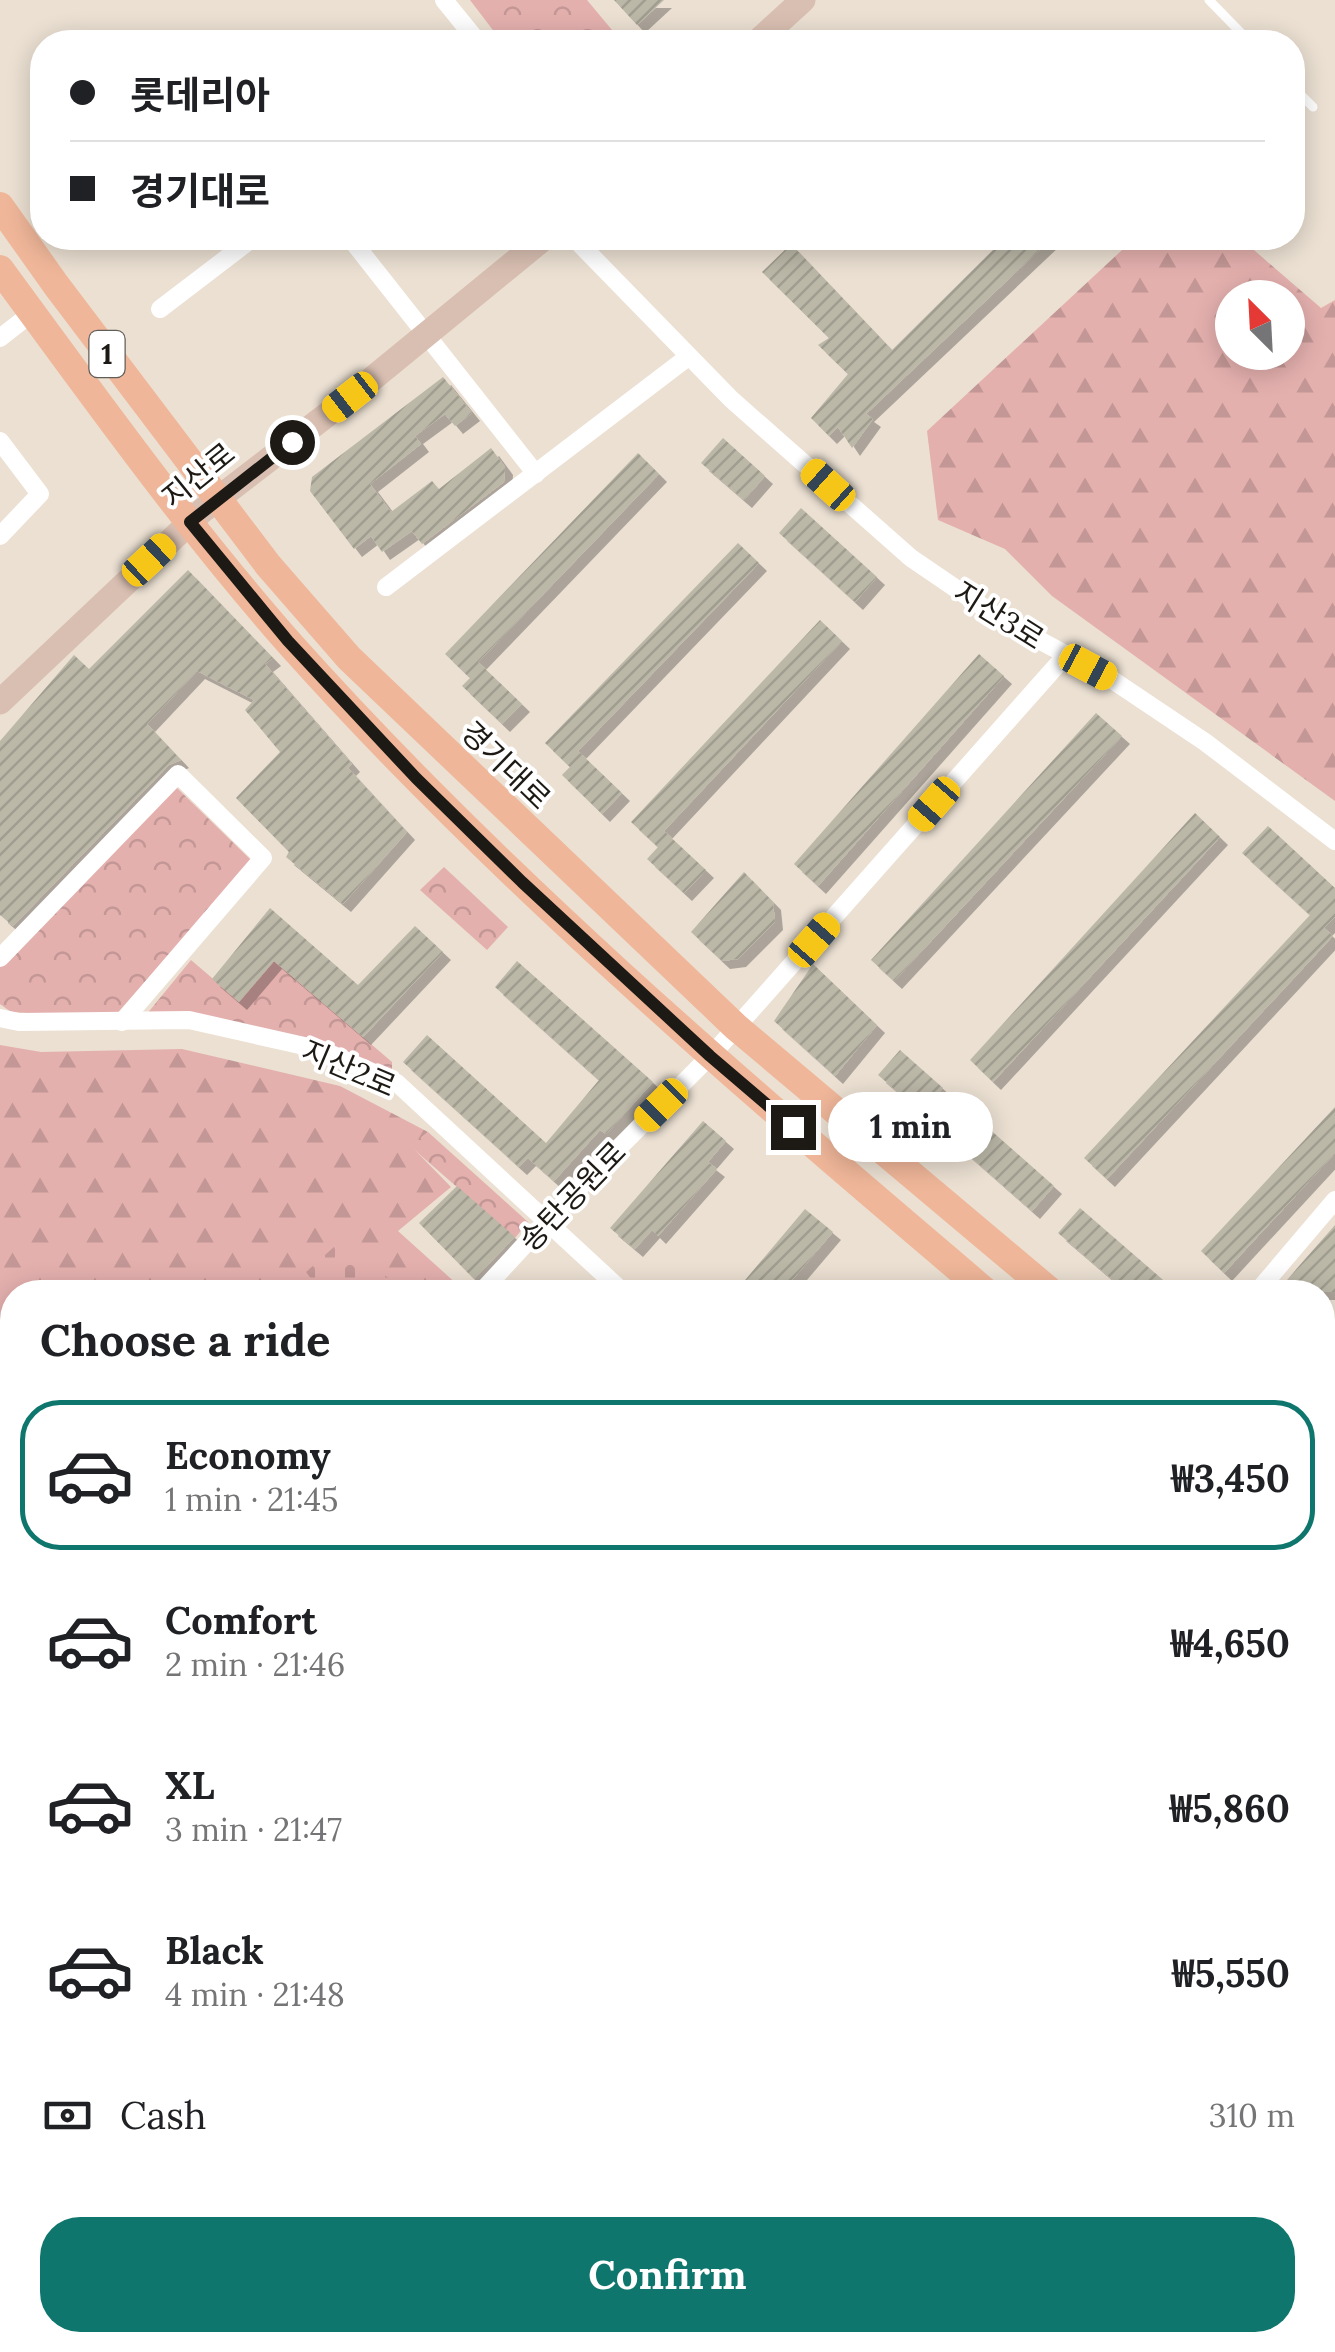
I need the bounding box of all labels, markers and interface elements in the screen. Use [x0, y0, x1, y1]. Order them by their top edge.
text: 롯데리아 [130, 71, 270, 119]
text: 경기대로 [130, 167, 270, 215]
north arrow [1215, 280, 1305, 370]
map controls [1215, 280, 1305, 370]
road number: 1 [90, 331, 124, 377]
car [317, 367, 383, 427]
route start [270, 420, 315, 465]
street label: 지산로 [154, 434, 242, 516]
car [796, 454, 860, 516]
car [117, 529, 181, 591]
street label: 지산3로 [947, 573, 1051, 657]
car [1054, 640, 1122, 694]
street label: 경기대로 [453, 713, 559, 817]
car [903, 772, 965, 836]
car [783, 908, 845, 972]
street label: 지산2로 [296, 1031, 402, 1105]
car [629, 1073, 693, 1137]
callout: 1 min [828, 1092, 993, 1162]
route end [771, 1105, 816, 1150]
text: 1 min [870, 1106, 951, 1147]
street label: 송탄공원로 [510, 1133, 634, 1259]
text: Choose a ride [40, 1311, 330, 1368]
icon: car [45, 1430, 135, 1520]
text: Economy [165, 1431, 331, 1479]
text: ₩3,450 [1171, 1454, 1290, 1502]
text: 1 min · 21:45 [165, 1479, 339, 1520]
icon: car [45, 1595, 135, 1685]
text: Comfort [165, 1596, 317, 1644]
text: ₩4,650 [1171, 1619, 1290, 1667]
text: 2 min · 21:46 [165, 1644, 345, 1685]
icon: car [45, 1760, 135, 1850]
text: XL [165, 1761, 215, 1809]
text: ₩5,860 [1170, 1784, 1290, 1832]
text: 3 min · 21:47 [165, 1809, 342, 1850]
icon: car [45, 1925, 135, 2015]
text: Black [165, 1926, 264, 1974]
text: ₩5,550 [1172, 1949, 1290, 1997]
text: 4 min · 21:48 [165, 1974, 345, 2015]
icon: cash [40, 2088, 95, 2143]
text: Cash [120, 2091, 207, 2139]
text: 310 m [1209, 2095, 1295, 2136]
button: Confirm [40, 2217, 1295, 2332]

